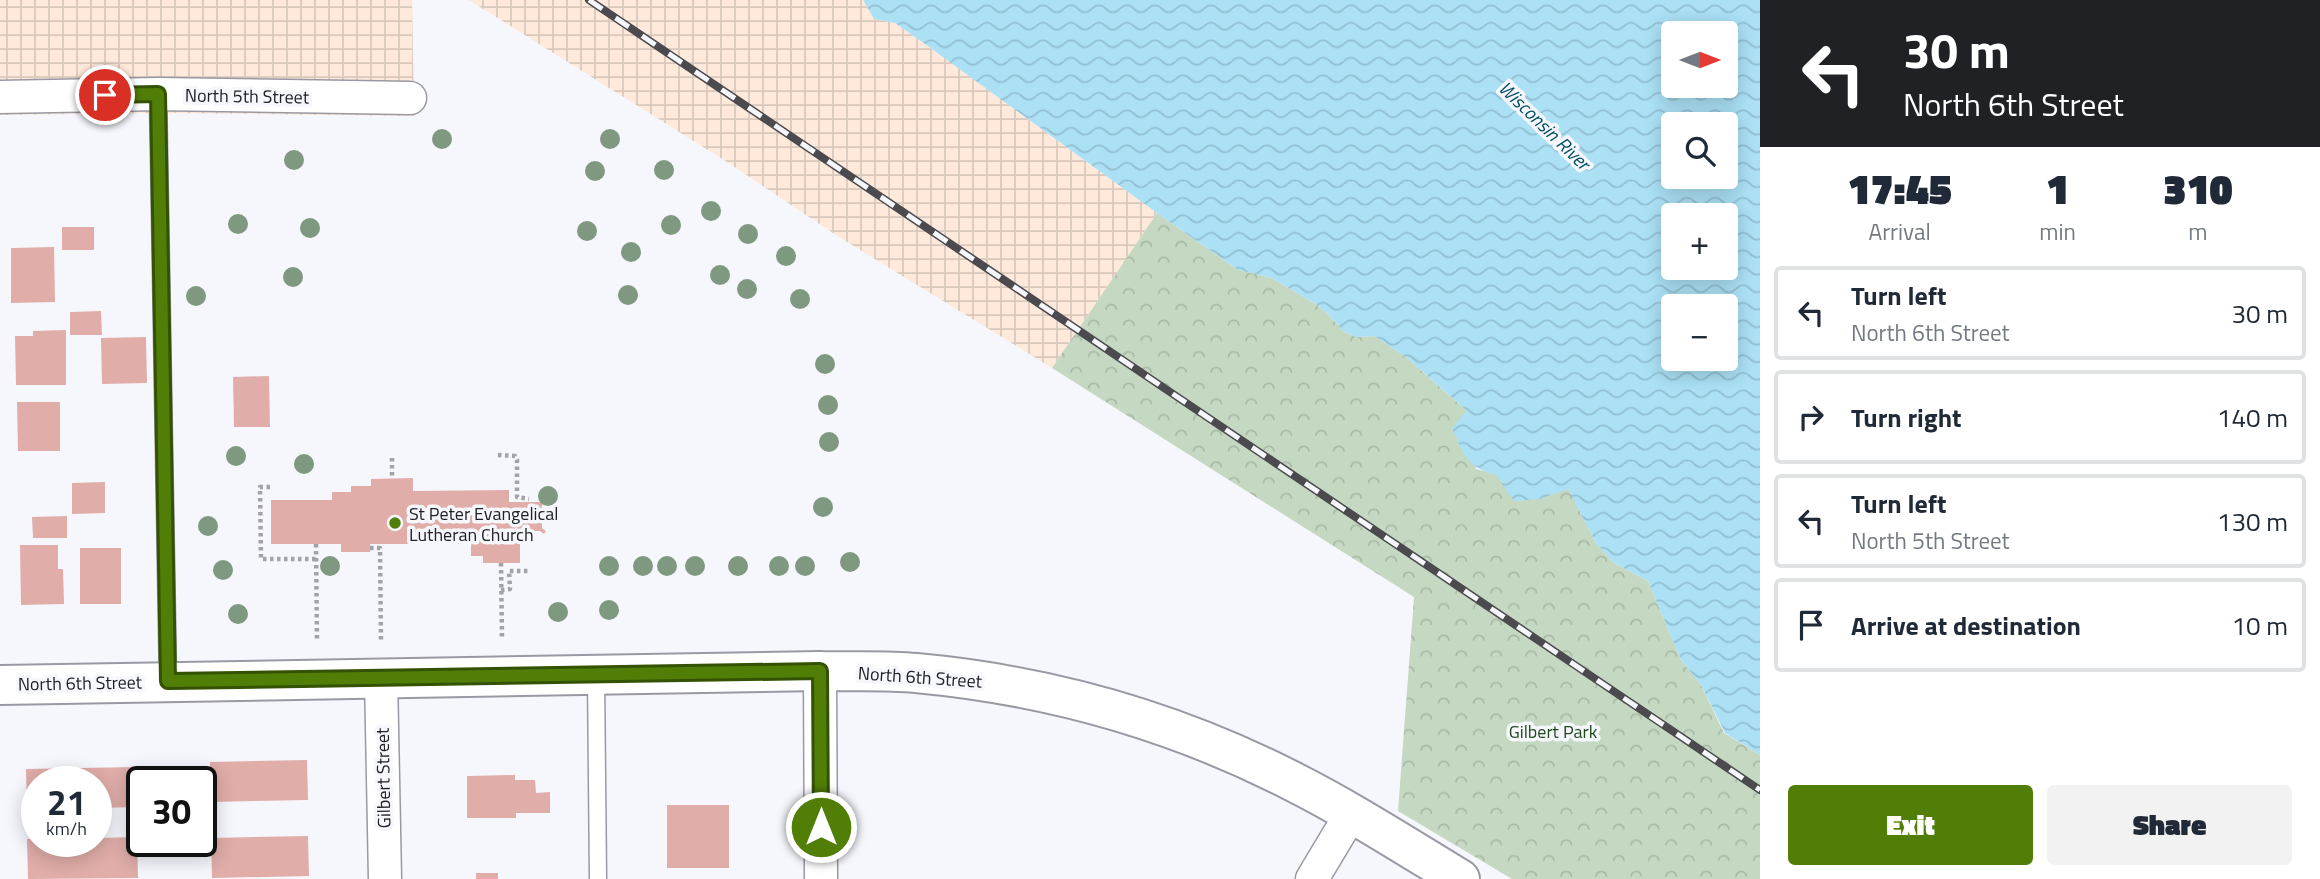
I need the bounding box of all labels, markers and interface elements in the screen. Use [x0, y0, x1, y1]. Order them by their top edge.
text: 30 m [1903, 12, 2010, 87]
north arrow [1661, 21, 1738, 98]
map controls [1661, 21, 1738, 371]
icon: left [1788, 28, 1879, 119]
pin [75, 65, 135, 125]
water label: Wisconsin River [1493, 74, 1599, 178]
icon: arrive [86, 76, 124, 114]
text: North 6th Street [1903, 80, 2124, 128]
street label: North 5th Street [185, 81, 310, 111]
button: search [1661, 112, 1738, 189]
text: 17:45 [1847, 156, 1952, 220]
text: 1 [2046, 156, 2069, 220]
text: 310 [2163, 156, 2233, 220]
button: + [1661, 203, 1738, 280]
text: Arrival [1868, 214, 1931, 249]
text: min [2039, 214, 2076, 249]
text: m [2188, 214, 2208, 249]
text: Turn left [1851, 276, 1946, 315]
button: − [1661, 294, 1738, 371]
icon: left [1792, 294, 1830, 332]
text: 30 m [2231, 294, 2288, 333]
text: North 6th Street [1851, 315, 2010, 350]
icon: right [1792, 398, 1830, 436]
text: Turn right [1851, 398, 1962, 437]
text: 140 m [2217, 398, 2288, 437]
text: Turn left [1851, 484, 1946, 523]
place label: St Peter Evangelical Lutheran Church [409, 500, 559, 548]
icon: left [1792, 502, 1830, 540]
text: 130 m [2217, 502, 2288, 541]
marker: St Peter Evangelical Lutheran Church [387, 515, 403, 531]
text: North 5th Street [1851, 523, 2010, 558]
icon: arrive [1792, 606, 1830, 644]
text: Arrive at destination [1851, 606, 2081, 645]
text: 10 m [2231, 606, 2288, 645]
street label: North 6th Street [857, 659, 984, 695]
street label: North 6th Street [18, 668, 143, 698]
park label: Gilbert Park [1509, 718, 1598, 745]
street label: Gilbert Street [369, 727, 397, 829]
speed limit sign: 30 [126, 766, 217, 857]
text: 21 [47, 775, 86, 829]
button: Exit [1788, 785, 2033, 865]
button: Share [2047, 785, 2292, 865]
position arrow [784, 790, 858, 864]
text: km/h [46, 815, 87, 842]

